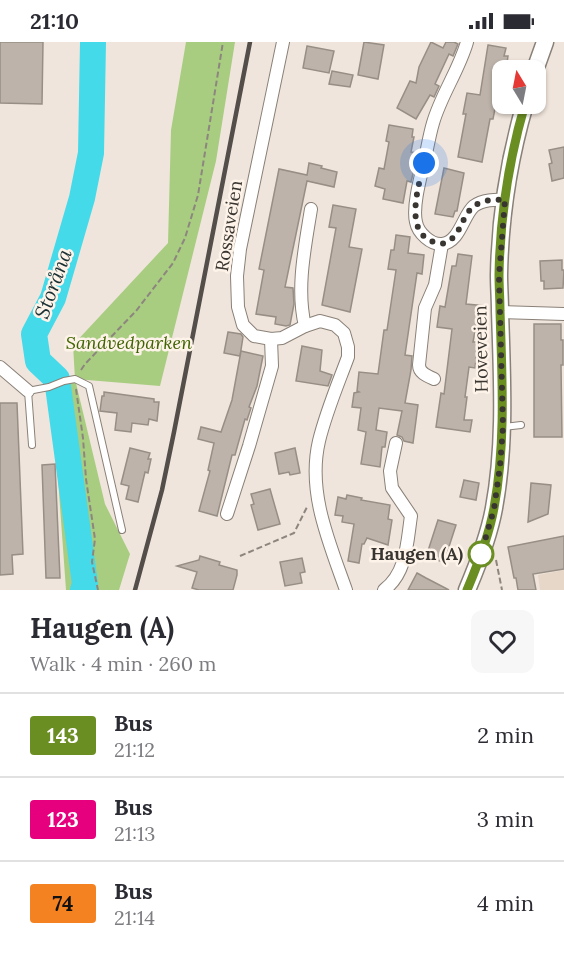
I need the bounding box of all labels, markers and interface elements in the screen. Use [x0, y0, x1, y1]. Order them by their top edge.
text: 21:10 [30, 7, 79, 35]
north arrow [492, 60, 546, 114]
map controls [492, 60, 546, 114]
your location [409, 148, 439, 178]
street label: Rossaveien [210, 179, 247, 273]
water label: Storåna [28, 246, 77, 322]
street label: Hoveveien [468, 305, 493, 393]
park label: Sandvedparken [66, 331, 192, 354]
marker: Haugen (A) [468, 541, 494, 567]
place label: Haugen (A) [370, 542, 463, 565]
text: Haugen (A) [30, 610, 174, 646]
button: heart [471, 610, 534, 673]
text: Walk · 4 min · 260 m [30, 651, 216, 676]
text: Bus [114, 709, 153, 737]
text: 2 min [477, 721, 534, 749]
text: 143 [47, 722, 79, 749]
text: 21:12 [114, 737, 155, 762]
text: Bus [114, 793, 153, 821]
text: 3 min [477, 805, 534, 833]
text: 123 [47, 806, 79, 833]
text: 21:13 [114, 821, 155, 846]
text: Bus [114, 877, 153, 905]
text: 4 min [477, 889, 534, 917]
text: 74 [53, 890, 73, 917]
text: 21:14 [114, 905, 155, 930]

